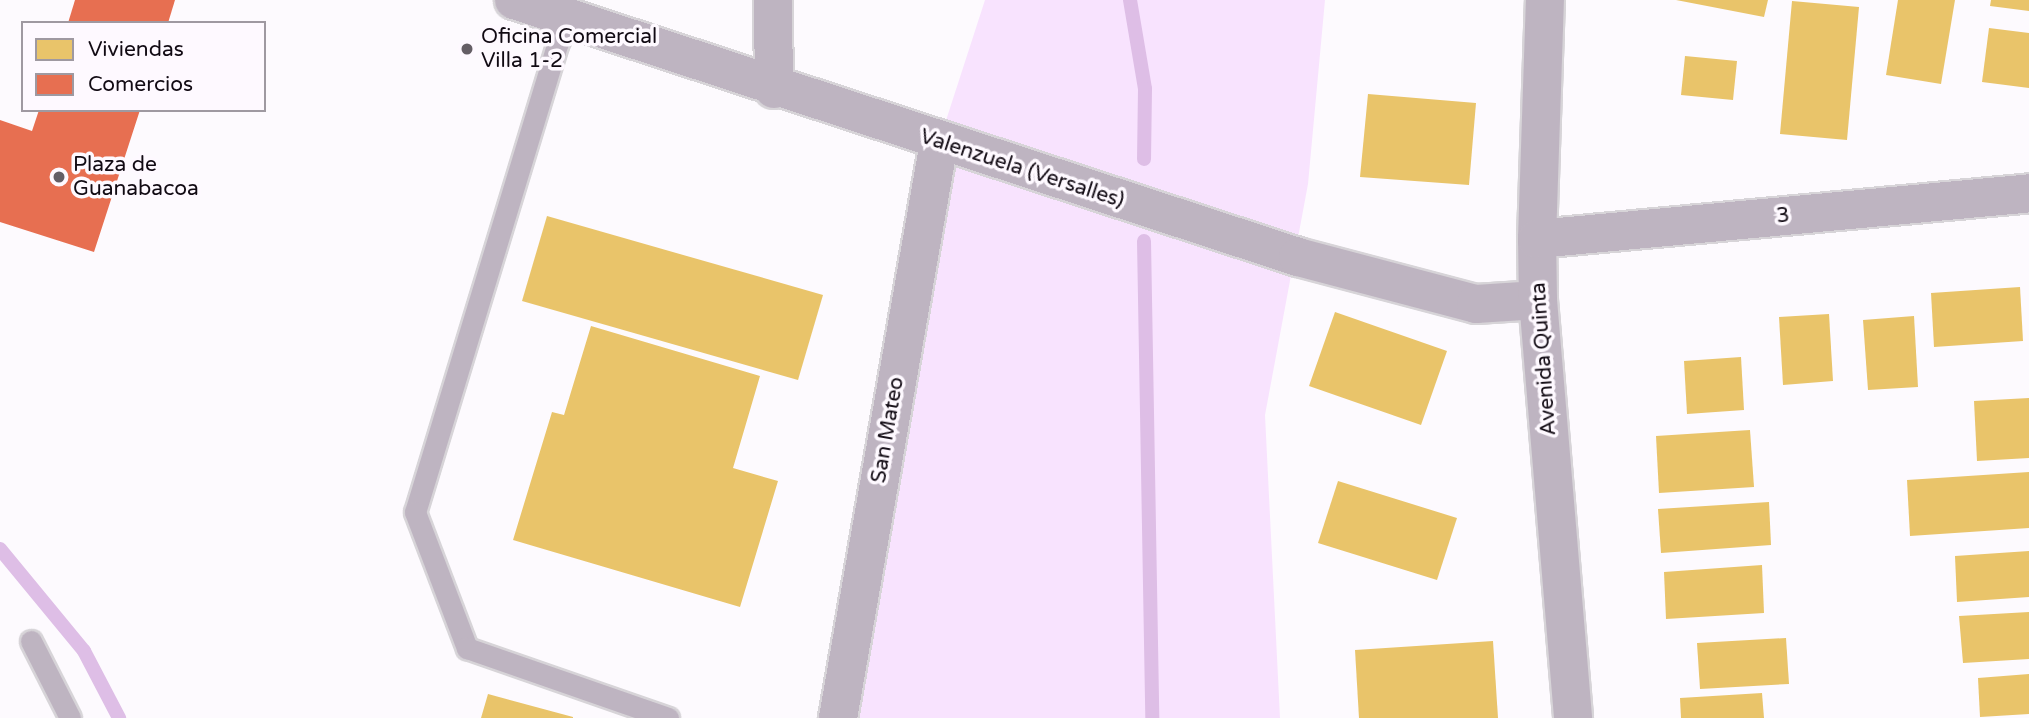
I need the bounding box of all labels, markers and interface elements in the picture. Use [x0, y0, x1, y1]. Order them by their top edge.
legend [21, 21, 266, 112]
place label: Oficina Comercial Villa 1-2 [481, 24, 657, 74]
text: Viviendas [88, 37, 184, 62]
marker: Oficina Comercial Villa 1-2 [459, 41, 475, 57]
text: Comercios [88, 72, 193, 97]
street label: Valenzuela (Versalles) [917, 124, 1127, 214]
place label: Plaza de Guanabacoa [73, 152, 199, 202]
marker: Plaza de Guanabacoa [51, 169, 67, 185]
street label: 3 [1775, 203, 1791, 229]
street label: Avenida Quinta [1526, 282, 1562, 436]
street label: San Mateo [866, 375, 910, 485]

